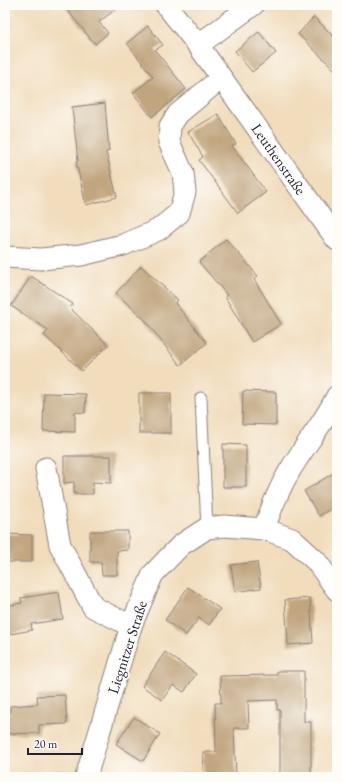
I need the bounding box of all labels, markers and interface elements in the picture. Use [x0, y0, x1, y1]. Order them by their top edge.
street label: Leuthenstraße [248, 120, 311, 198]
street label: Liegnitzer Straße [103, 598, 151, 696]
scale bar [28, 730, 82, 756]
text: 20 m [34, 736, 58, 752]

